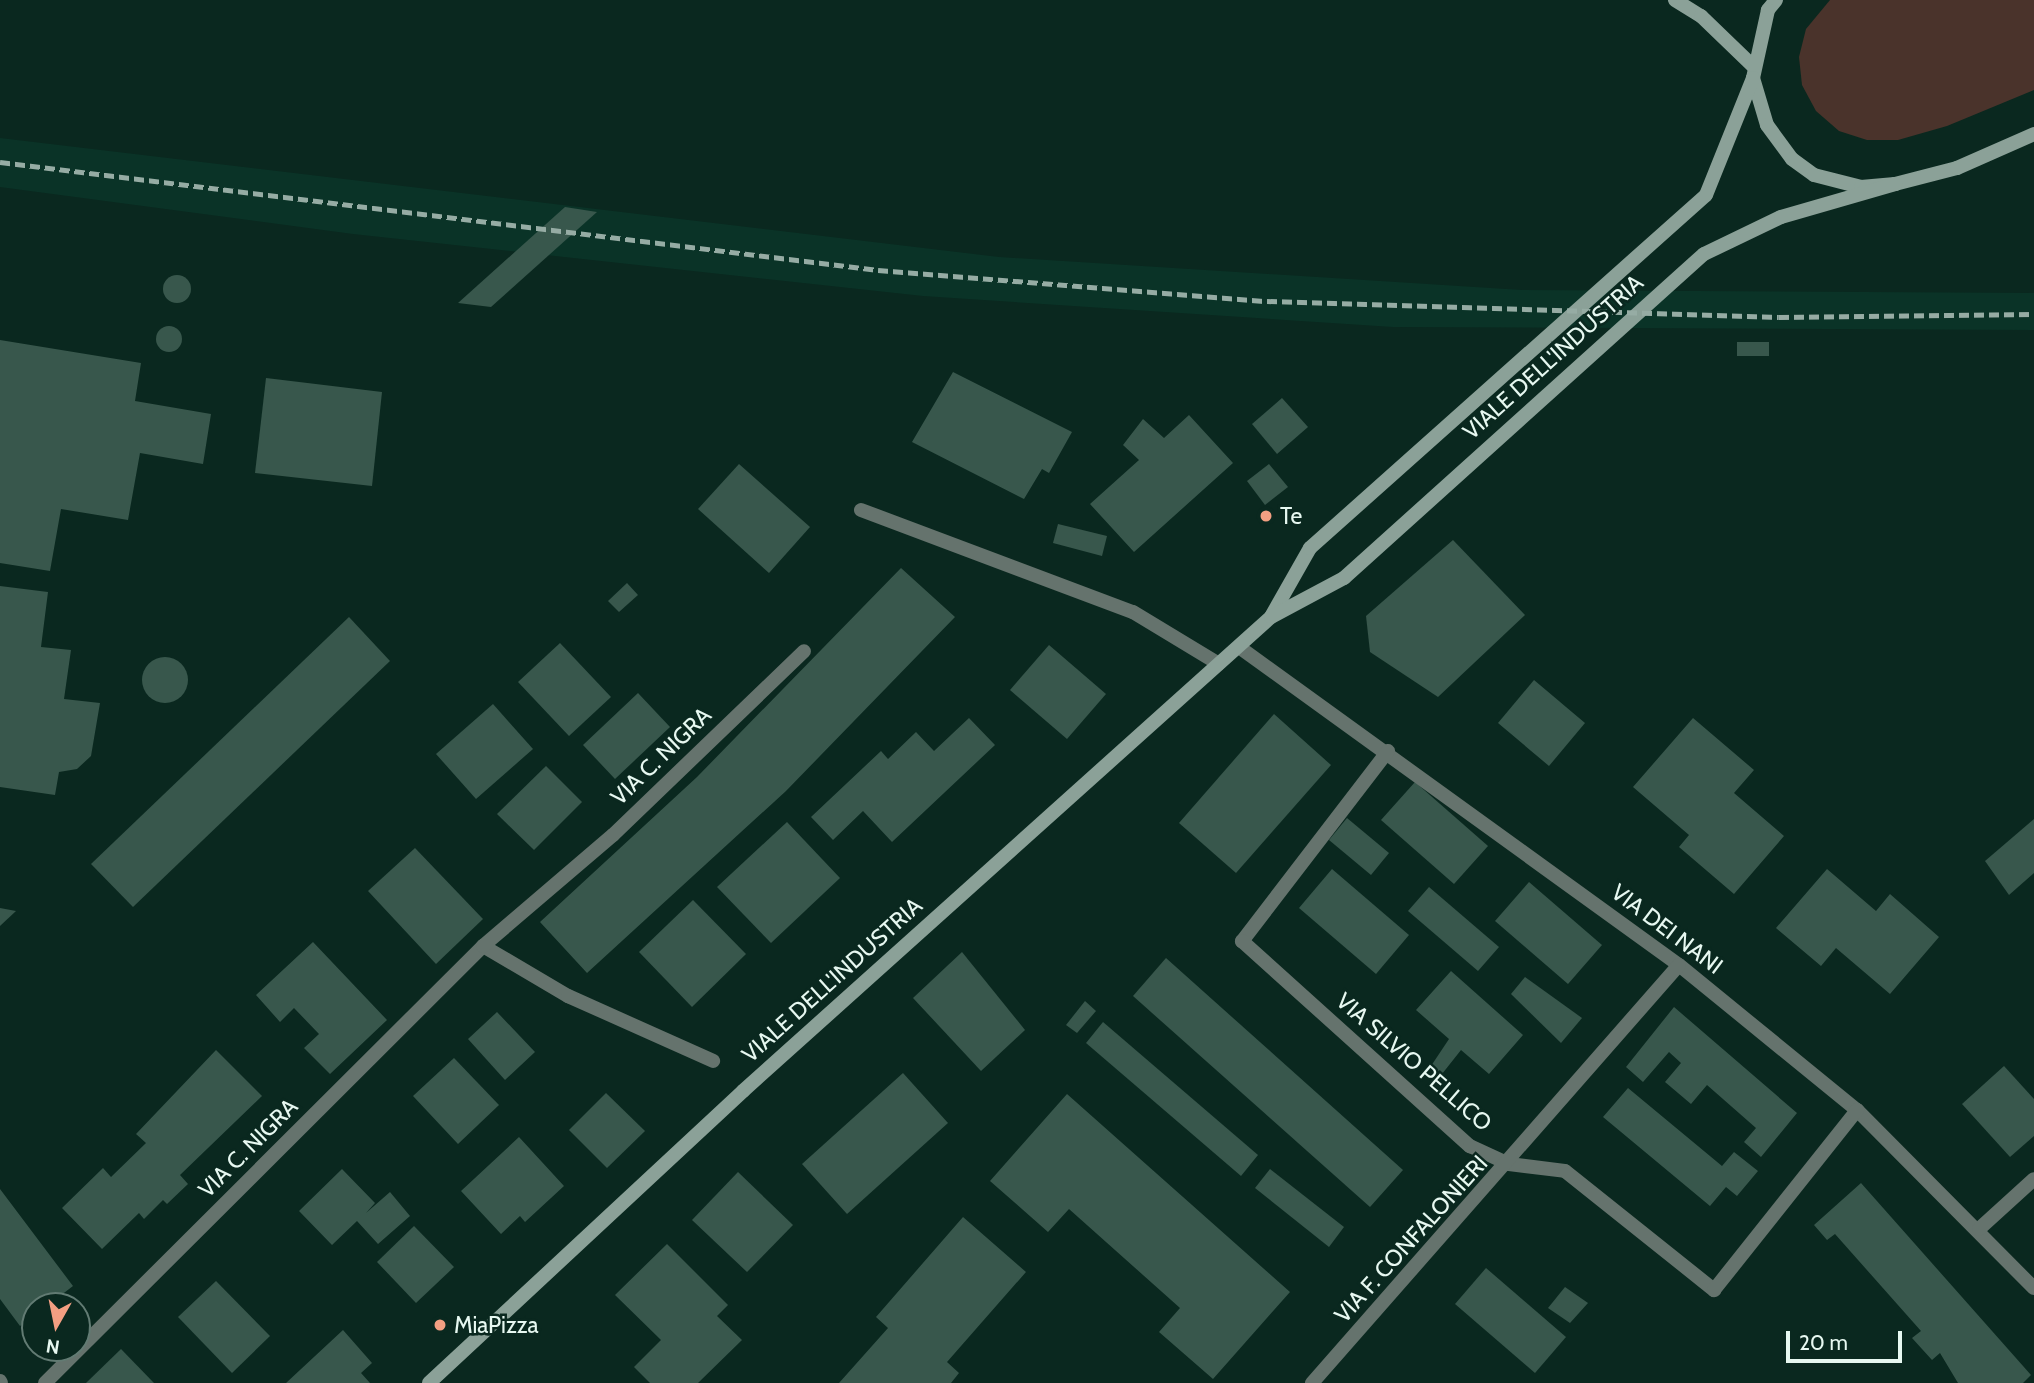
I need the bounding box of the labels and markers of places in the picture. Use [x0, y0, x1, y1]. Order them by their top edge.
place label: Te [1280, 502, 1302, 530]
marker: Te [1258, 508, 1274, 524]
place label: MiaPizza [454, 1311, 539, 1339]
marker: MiaPizza [432, 1317, 448, 1333]

